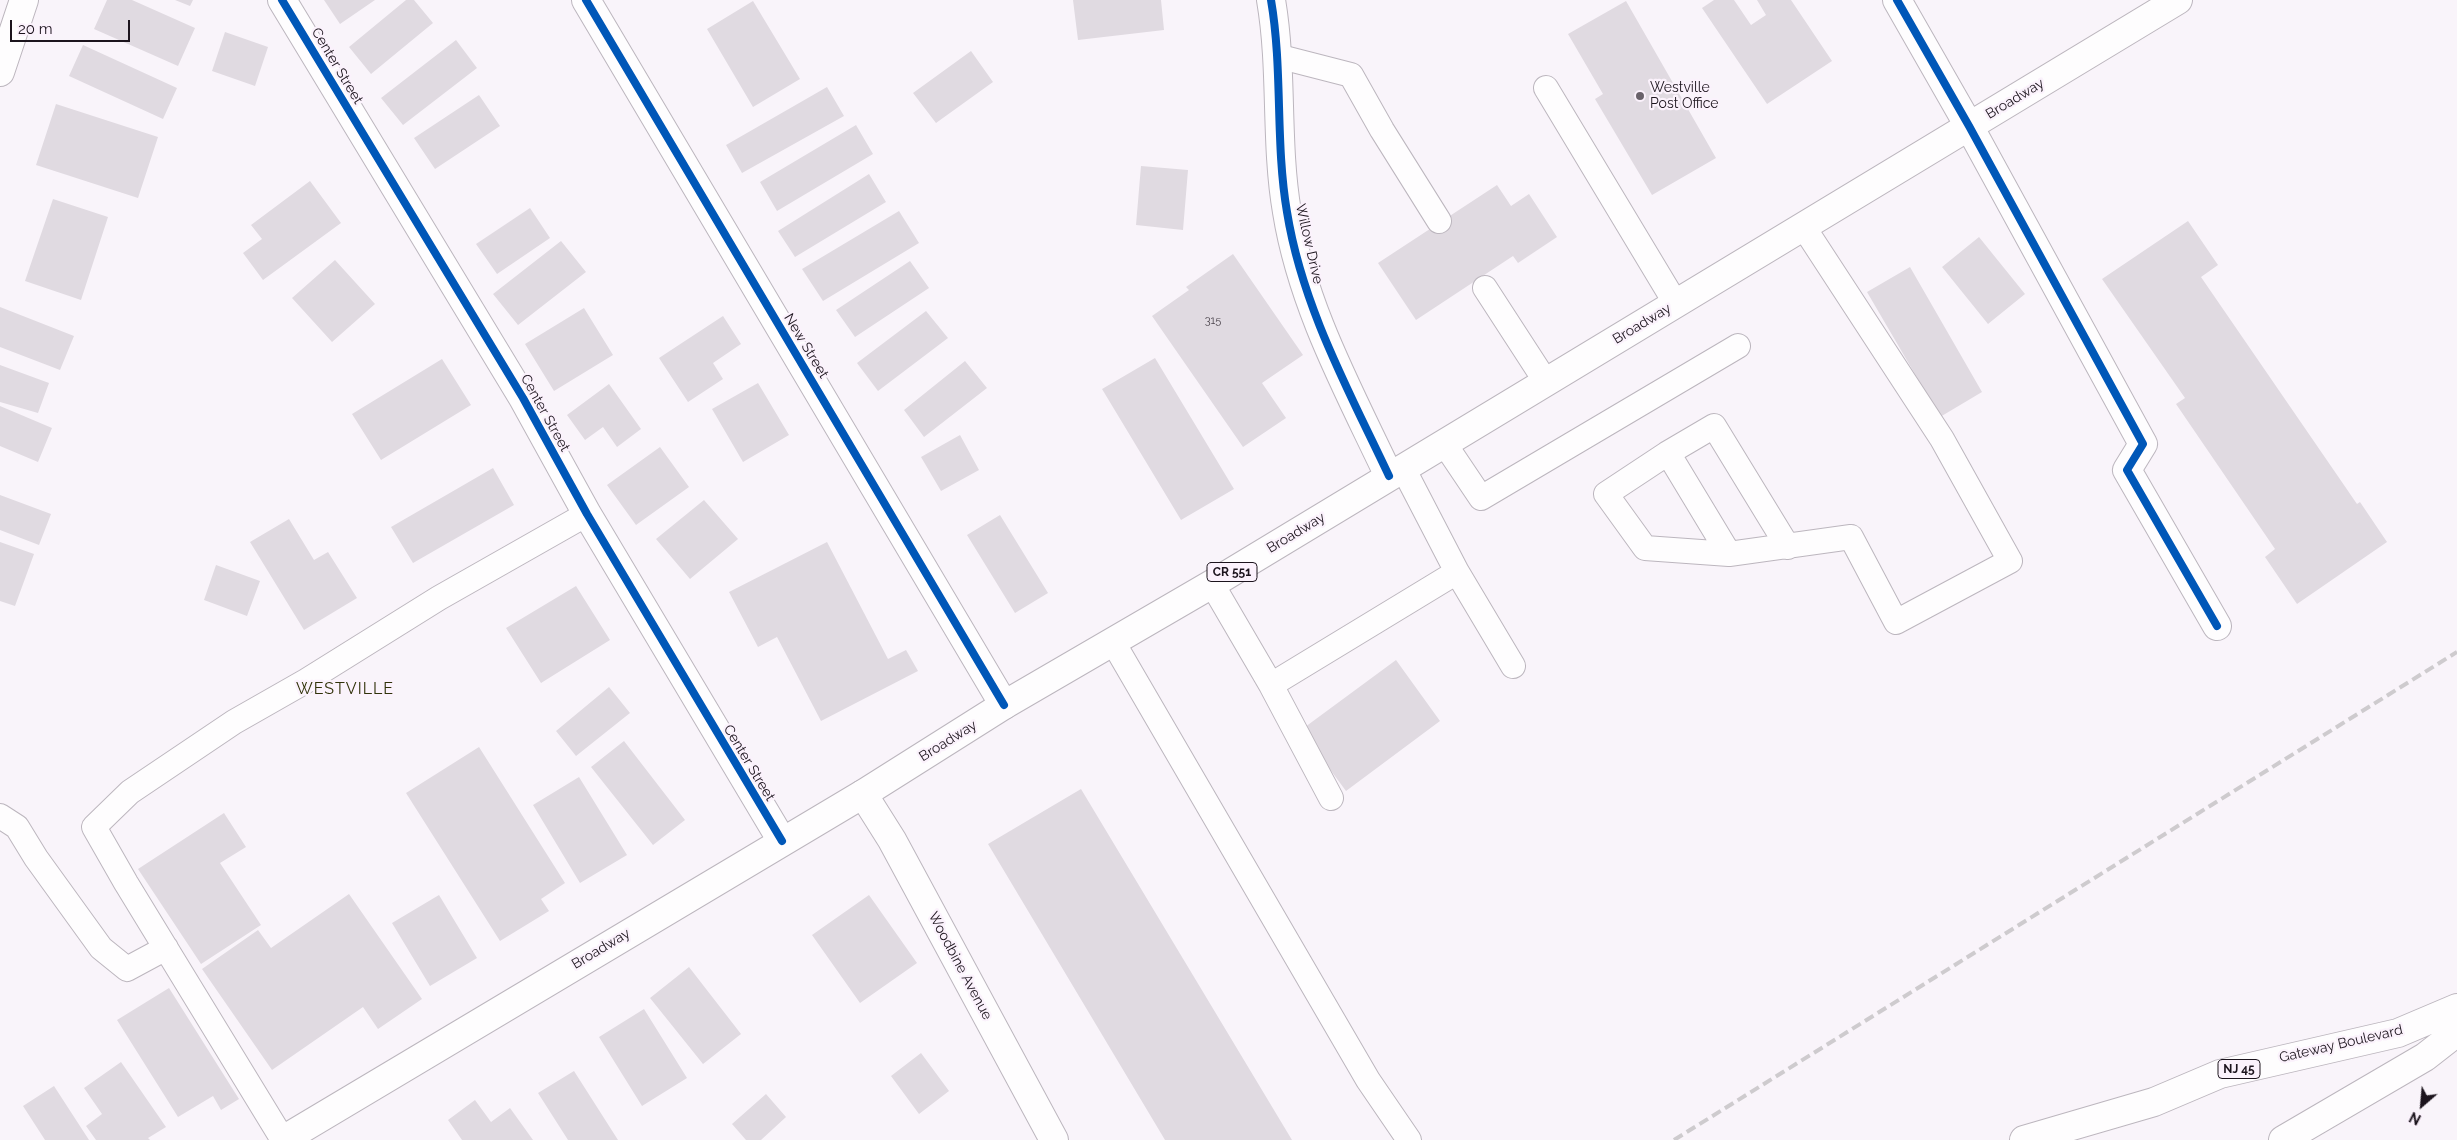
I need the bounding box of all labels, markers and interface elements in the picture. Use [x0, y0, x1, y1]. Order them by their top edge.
scale bar [12, 10, 132, 42]
text: 20 m [18, 20, 53, 38]
street label: Center Street [308, 25, 366, 107]
street label: Broadway [1983, 75, 2047, 123]
place label: Westville Post Office [1650, 80, 1719, 112]
marker: Westville Post Office [1634, 90, 1646, 102]
street label: Willow Drive [1292, 202, 1326, 286]
street label: Broadway [1610, 300, 1674, 348]
street label: New Street [780, 311, 832, 381]
house number: 315 [1205, 314, 1221, 328]
street label: Center Street [517, 371, 573, 455]
street label: Broadway [1264, 509, 1328, 557]
road number: CR 551 [1207, 562, 1257, 582]
district label: WESTVILLE [295, 679, 395, 699]
street label: Broadway [916, 717, 980, 765]
street label: Center Street [720, 722, 778, 804]
street label: Woodbine Avenue [924, 909, 996, 1023]
street label: Broadway [569, 925, 633, 973]
street label: Gateway Boulevard [2278, 1022, 2404, 1066]
road number: NJ 45 [2218, 1060, 2260, 1078]
north arrow [2397, 1080, 2447, 1130]
text: N [2407, 1109, 2424, 1128]

